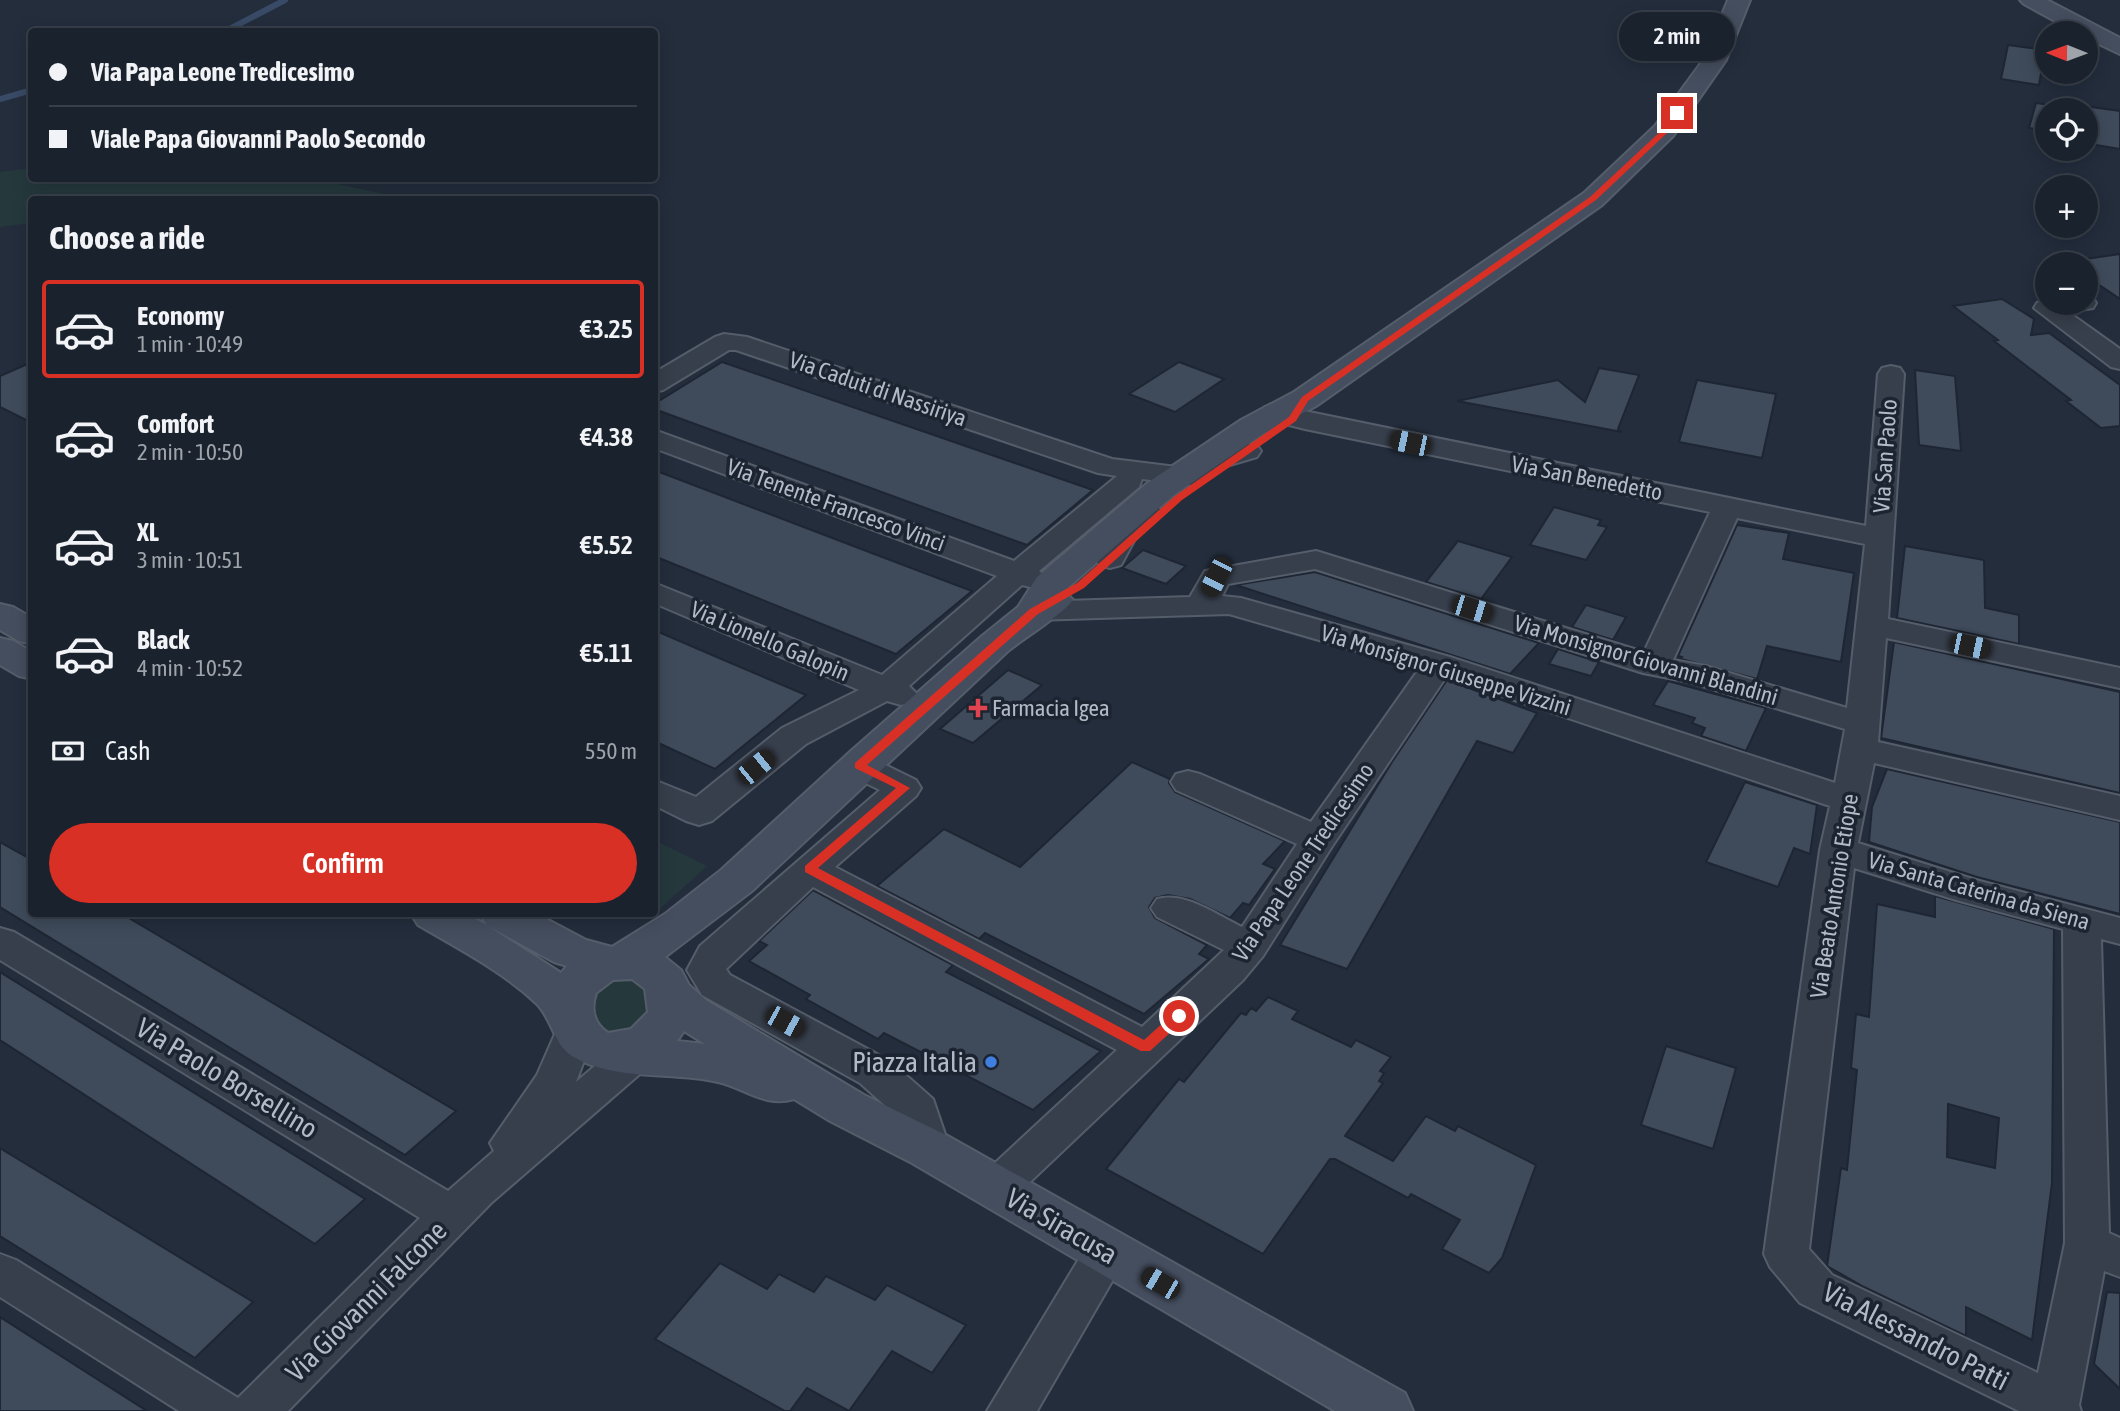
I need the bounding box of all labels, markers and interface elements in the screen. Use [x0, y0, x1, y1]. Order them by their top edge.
callout: 2 min [1619, 11, 1735, 60]
north arrow [2035, 21, 2098, 84]
map controls [2035, 21, 2098, 315]
text: 2 min [1654, 23, 1700, 49]
text: Via Papa Leone Tredicesimo [91, 57, 355, 87]
route end [1661, 97, 1693, 129]
button: locate [2035, 98, 2098, 161]
text: Viale Papa Giovanni Paolo Secondo [91, 124, 426, 154]
button: + [2035, 175, 2098, 238]
text: Choose a ride [49, 219, 205, 256]
button: − [2035, 252, 2098, 315]
icon: car [53, 298, 116, 361]
text: Economy [137, 301, 224, 331]
text: €3.25 [580, 314, 633, 344]
text: 1 min · 10:49 [137, 331, 243, 357]
street label: Via Caduti di Nassiriya [786, 346, 970, 432]
street label: Via San Paolo [1868, 398, 1902, 514]
icon: car [53, 406, 116, 469]
text: Comfort [137, 409, 214, 439]
text: €4.38 [580, 422, 633, 452]
car [1388, 428, 1433, 458]
text: 2 min · 10:50 [137, 439, 243, 465]
street label: Via San Benedetto [1509, 451, 1665, 505]
street label: Via Tenente Francesco Vinci [723, 453, 949, 557]
icon: car [53, 514, 116, 577]
text: XL [137, 517, 159, 547]
text: €5.52 [580, 530, 633, 560]
text: 3 min · 10:51 [137, 547, 243, 573]
car [1198, 554, 1235, 600]
car [1449, 593, 1496, 625]
street label: Via Lionello Galopin [687, 596, 853, 686]
street label: Via Monsignor Giovanni Blandini [1511, 610, 1781, 710]
street label: Via Monsignor Giuseppe Vizzini [1318, 620, 1574, 720]
icon: car [53, 622, 116, 685]
text: Black [137, 625, 189, 655]
car [1948, 631, 1993, 661]
text: €5.11 [580, 638, 633, 668]
text: 4 min · 10:52 [137, 655, 243, 681]
place label: Farmacia Igea [992, 695, 1110, 721]
marker: Farmacia Igea [970, 700, 986, 716]
icon: cash [49, 732, 87, 770]
text: Cash [105, 736, 151, 766]
text: 550 m [585, 738, 637, 764]
car [734, 746, 779, 788]
street label: Via Papa Leone Tredicesimo [1227, 758, 1379, 966]
street label: Via Beato Antonio Etiope [1805, 792, 1863, 1000]
button: Confirm [49, 823, 637, 903]
street label: Via Santa Caterina da Siena [1865, 847, 2093, 935]
route start [1163, 1000, 1195, 1032]
car [762, 1003, 809, 1041]
street label: Via Paolo Borsellino [131, 1011, 323, 1145]
place label: Piazza Italia [852, 1046, 977, 1078]
marker: Piazza Italia [983, 1054, 999, 1070]
street label: Via Siracusa [1001, 1181, 1123, 1271]
street label: Via Giovanni Falcone [279, 1214, 453, 1388]
car [1137, 1263, 1184, 1303]
street label: Via Alessandro Patti [1818, 1275, 2014, 1397]

